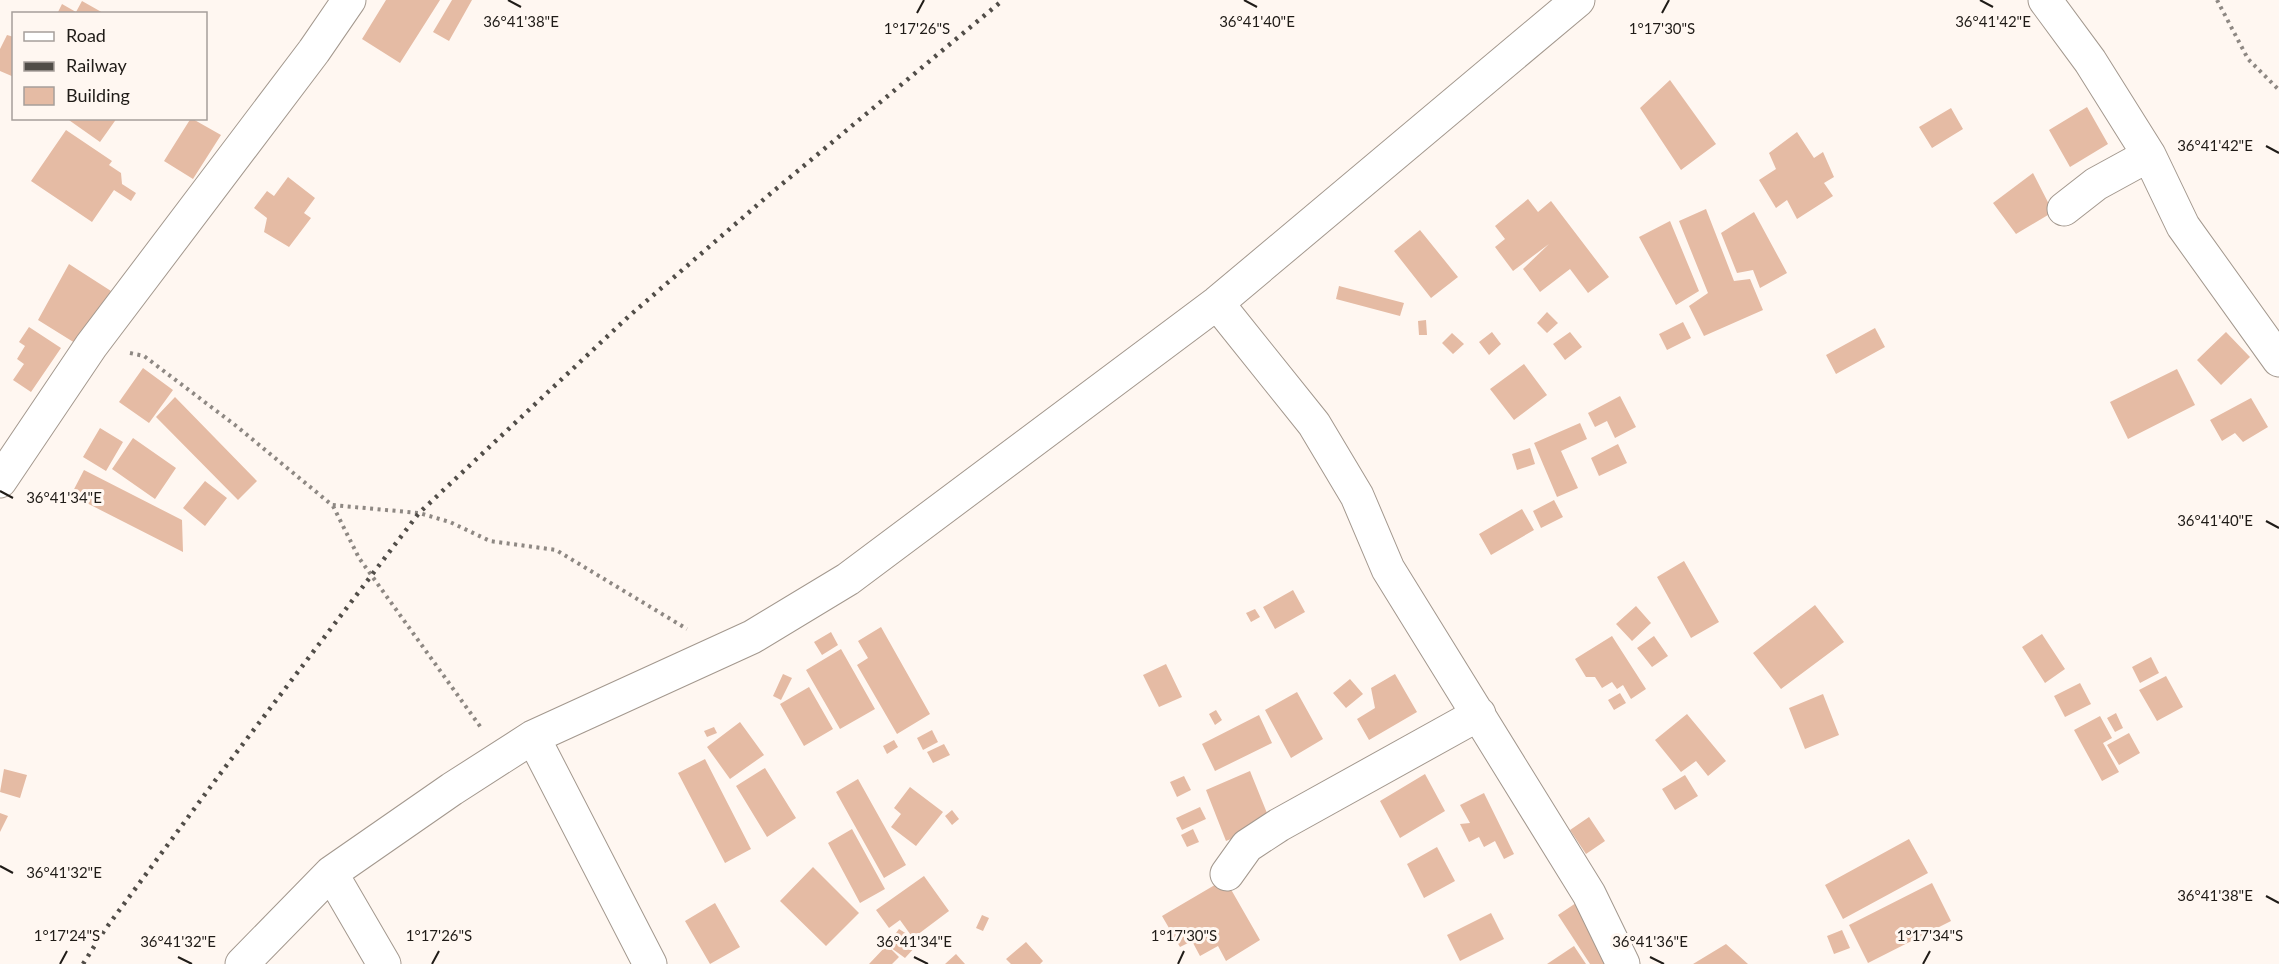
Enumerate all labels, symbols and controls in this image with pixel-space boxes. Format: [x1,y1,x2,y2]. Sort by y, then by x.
legend [12,12,207,120]
text: 36°41'38"E [483,12,559,30]
text: 36°41'40"E [1219,12,1295,30]
text: 36°41'42"E [1955,12,2031,30]
text: 1°17'26"S [884,19,950,37]
text: 1°17'30"S [1629,19,1695,37]
text: Road [66,24,106,46]
text: Railway [66,54,127,76]
text: Building [66,84,130,106]
text: 36°41'42"E [2177,136,2253,154]
text: 36°41'34"E [26,488,102,506]
text: 36°41'40"E [2177,511,2253,529]
text: 36°41'32"E [26,863,102,881]
text: 36°41'38"E [2177,886,2253,904]
text: 1°17'24"S [34,926,100,944]
text: 1°17'26"S [406,926,472,944]
text: 1°17'30"S [1151,926,1217,944]
text: 1°17'34"S [1897,926,1963,944]
text: 36°41'32"E [140,932,216,950]
text: 36°41'34"E [876,932,952,950]
text: 36°41'36"E [1612,932,1688,950]

